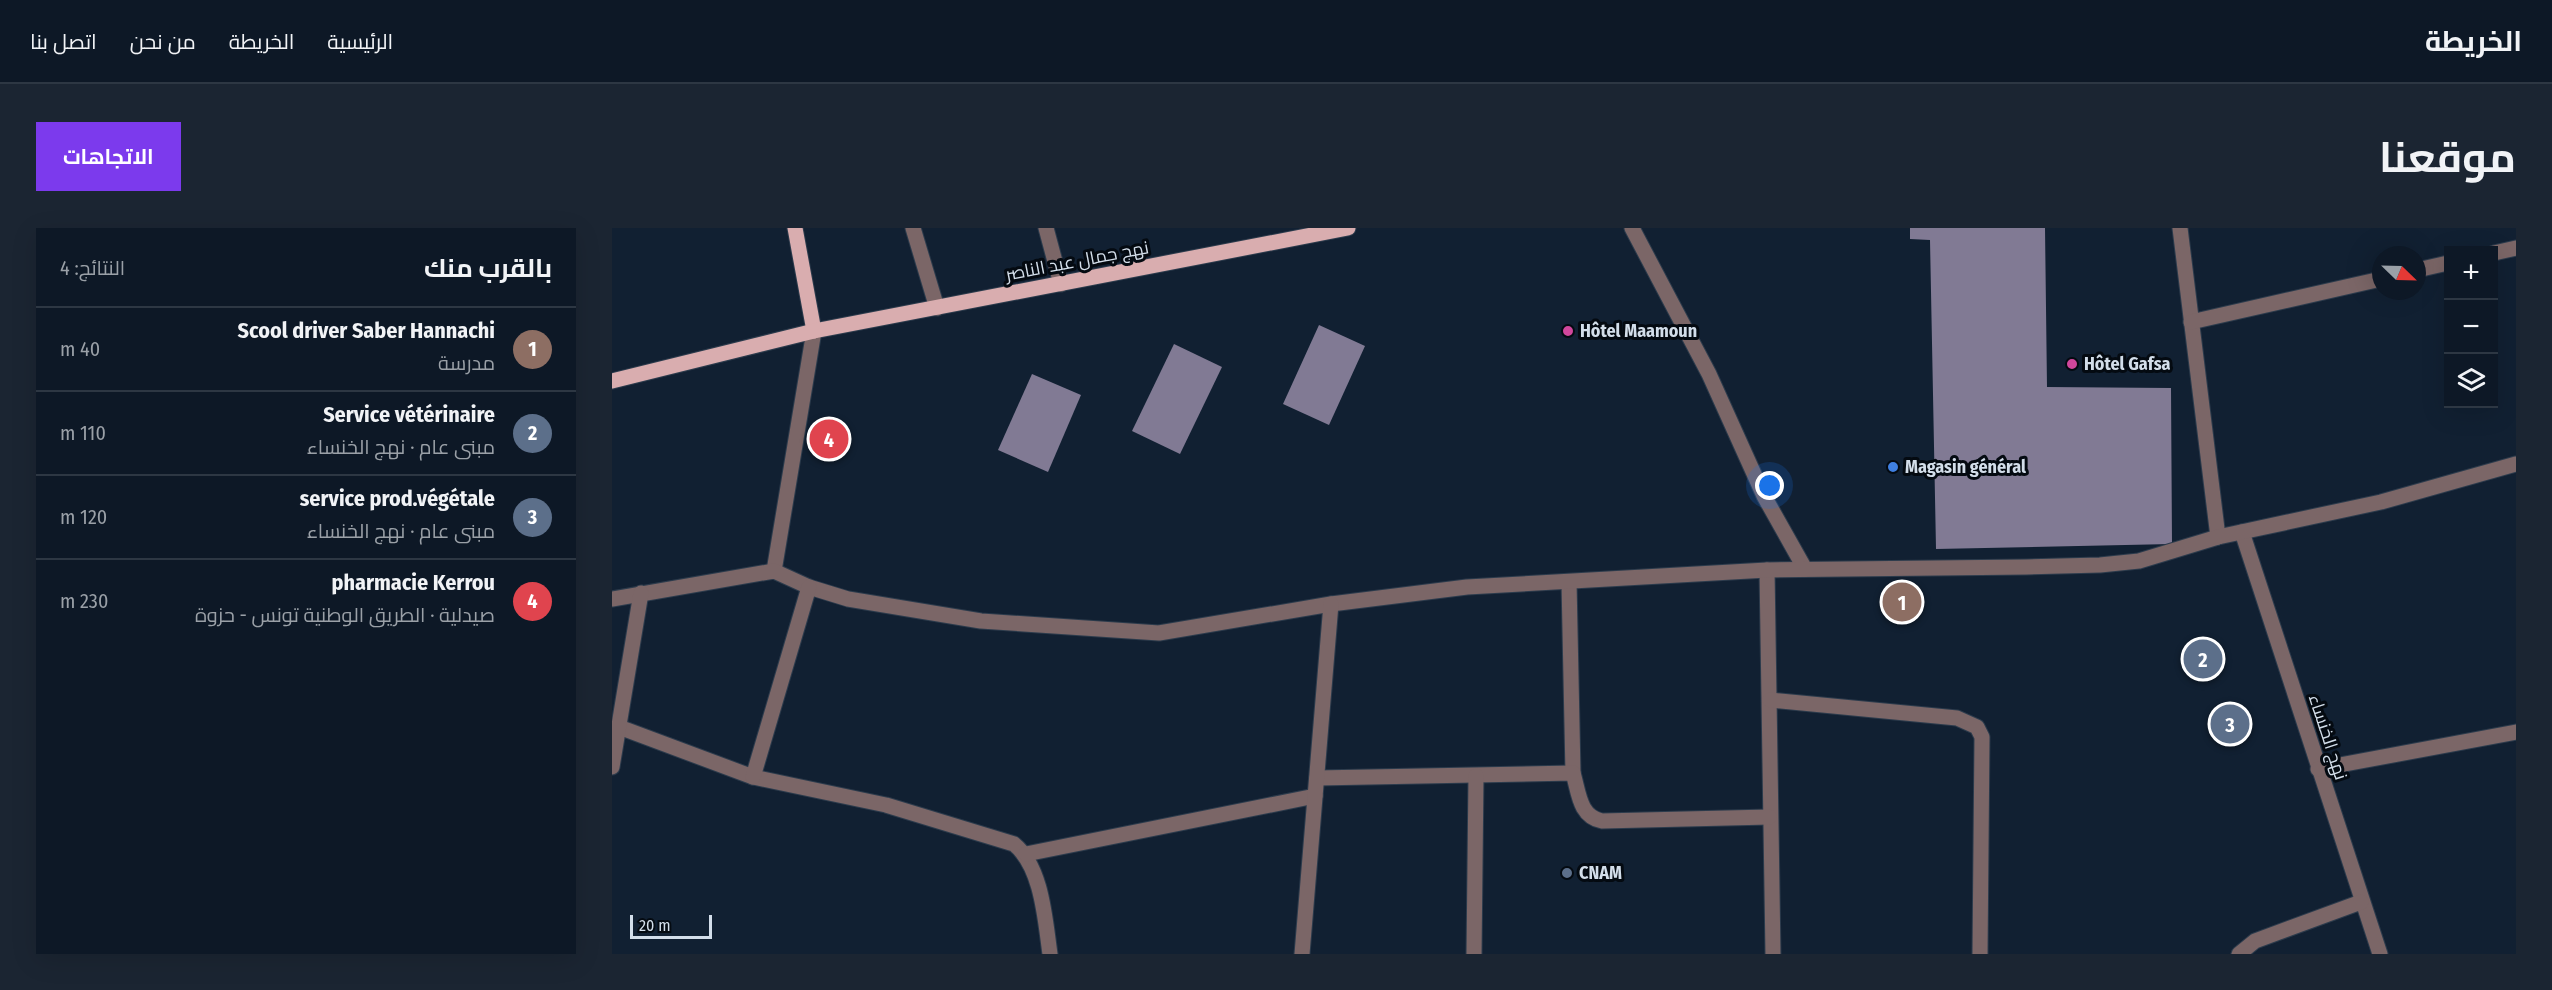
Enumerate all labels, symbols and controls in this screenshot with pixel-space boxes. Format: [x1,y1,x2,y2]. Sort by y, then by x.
text: الخريطة [2425,25,2522,58]
text: اتصل بنا [30,29,97,55]
text: من نحن [130,29,196,55]
text: الخريطة [229,29,294,55]
text: الرئيسية [327,29,393,55]
button: الاتجاهات [36,122,181,191]
text: موقعنا [2379,133,2516,183]
street label: نهج جمال عبد الناصر [1002,236,1151,287]
north arrow [2372,246,2426,300]
map controls [2444,246,2498,408]
button: + [2444,246,2498,300]
text: بالقرب منك [424,253,552,284]
text: النتائج: 4 [60,256,125,280]
button: − [2444,300,2498,354]
text: Scool driver Saber Hannachi [238,317,495,344]
place label: Hôtel Maamoun [1580,320,1697,342]
marker: Hôtel Maamoun [1561,324,1575,338]
text: 40 m [60,337,100,361]
text: 1 [528,337,537,361]
text: مدرسة [438,351,495,375]
place label: Hôtel Gafsa [2084,353,2170,375]
button: layers [2444,354,2498,408]
marker: Hôtel Gafsa [2065,357,2079,371]
text: Service vétérinaire [323,401,495,428]
pin: 4 [810,416,848,462]
text: 110 m [60,421,106,445]
text: 2 [528,421,537,445]
text: مبنى عام · نهج الخنساء [307,435,495,459]
place label: Magasin général [1905,456,2026,478]
marker: Magasin général [1886,460,1900,474]
your location [1755,471,1784,500]
text: service prod.végétale [300,485,495,512]
text: 120 m [60,505,107,529]
text: 3 [528,505,537,529]
text: مبنى عام · نهج الخنساء [307,519,495,543]
text: pharmacie Kerrou [332,569,495,596]
pin: 1 [1882,580,1922,625]
text: 230 m [60,589,108,613]
text: 4 [527,589,538,613]
text: صيدلية · الطريق الوطنية تونس - حزوة [195,603,495,627]
pin: 2 [2184,636,2222,682]
street label: نهج الخنساء [2303,691,2352,783]
pin: 3 [2210,702,2250,746]
place label: CNAM [1579,862,1622,884]
marker: CNAM [1560,866,1574,880]
scale bar [630,912,712,940]
text: 20 m [639,916,670,935]

